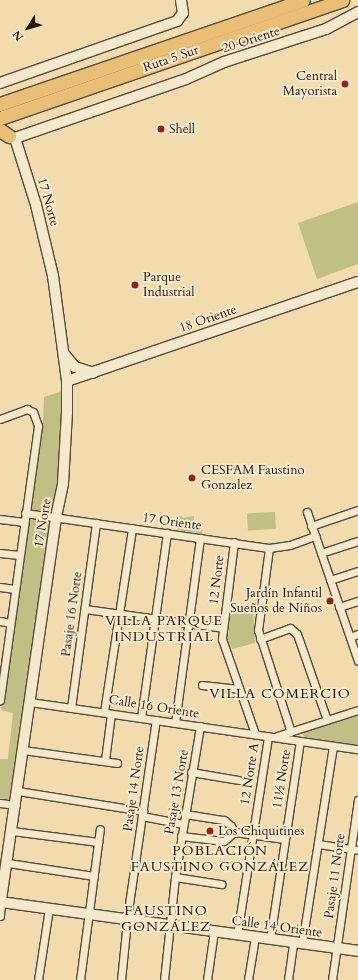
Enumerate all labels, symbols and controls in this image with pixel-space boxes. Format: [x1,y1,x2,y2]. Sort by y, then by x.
north arrow [8,8,48,48]
street label: 20 Oriente [220,23,282,57]
text: N [9,27,27,44]
street label: Ruta 5 Sur [141,42,201,76]
place label: Central Mayorista [283,69,337,100]
marker: Central Mayorista [340,79,350,89]
place label: Shell [169,121,195,137]
marker: Shell [156,124,166,134]
street label: 17 Norte [34,176,62,228]
place label: Parque Industrial [143,270,195,301]
marker: Parque Industrial [130,280,140,290]
street label: 18 Oriente [177,302,239,336]
place label: CESFAM Faustino Gonzalez [201,463,305,494]
marker: CESFAM Faustino Gonzalez [186,472,198,484]
street label: 17 Norte [31,497,55,549]
street label: 17 Oriente [141,510,203,534]
street label: 12 Norte [206,554,228,606]
street label: Pasaje 16 Norte [58,570,86,658]
place label: Jardín Infantil Sueños de Niños [230,586,322,617]
marker: Jardín Infantil Sueños de Niños [325,596,335,606]
district label: VILLA PARQUE INDUSTRIAL [105,613,223,646]
district label: VILLA COMERCIO [209,686,351,702]
street label: Calle 16 Oriente [108,692,200,722]
street label: 12 Norte A [237,742,263,806]
street label: Pasaje 14 Norte [120,745,148,833]
street label: Pasaje 13 Norte [162,748,192,836]
street label: 11½ Norte [270,748,294,810]
place label: Los Chiquitines [218,823,305,839]
marker: Los Chiquitines [205,826,215,836]
street label: Pasaje 11 Norte [321,832,349,920]
district label: POBLACIÓN FAUSTINO GONZÁLEZ [131,843,309,876]
district label: FAUSTINO GONZÁLEZ [121,903,211,936]
street label: Calle 14 Oriente [231,913,323,941]

